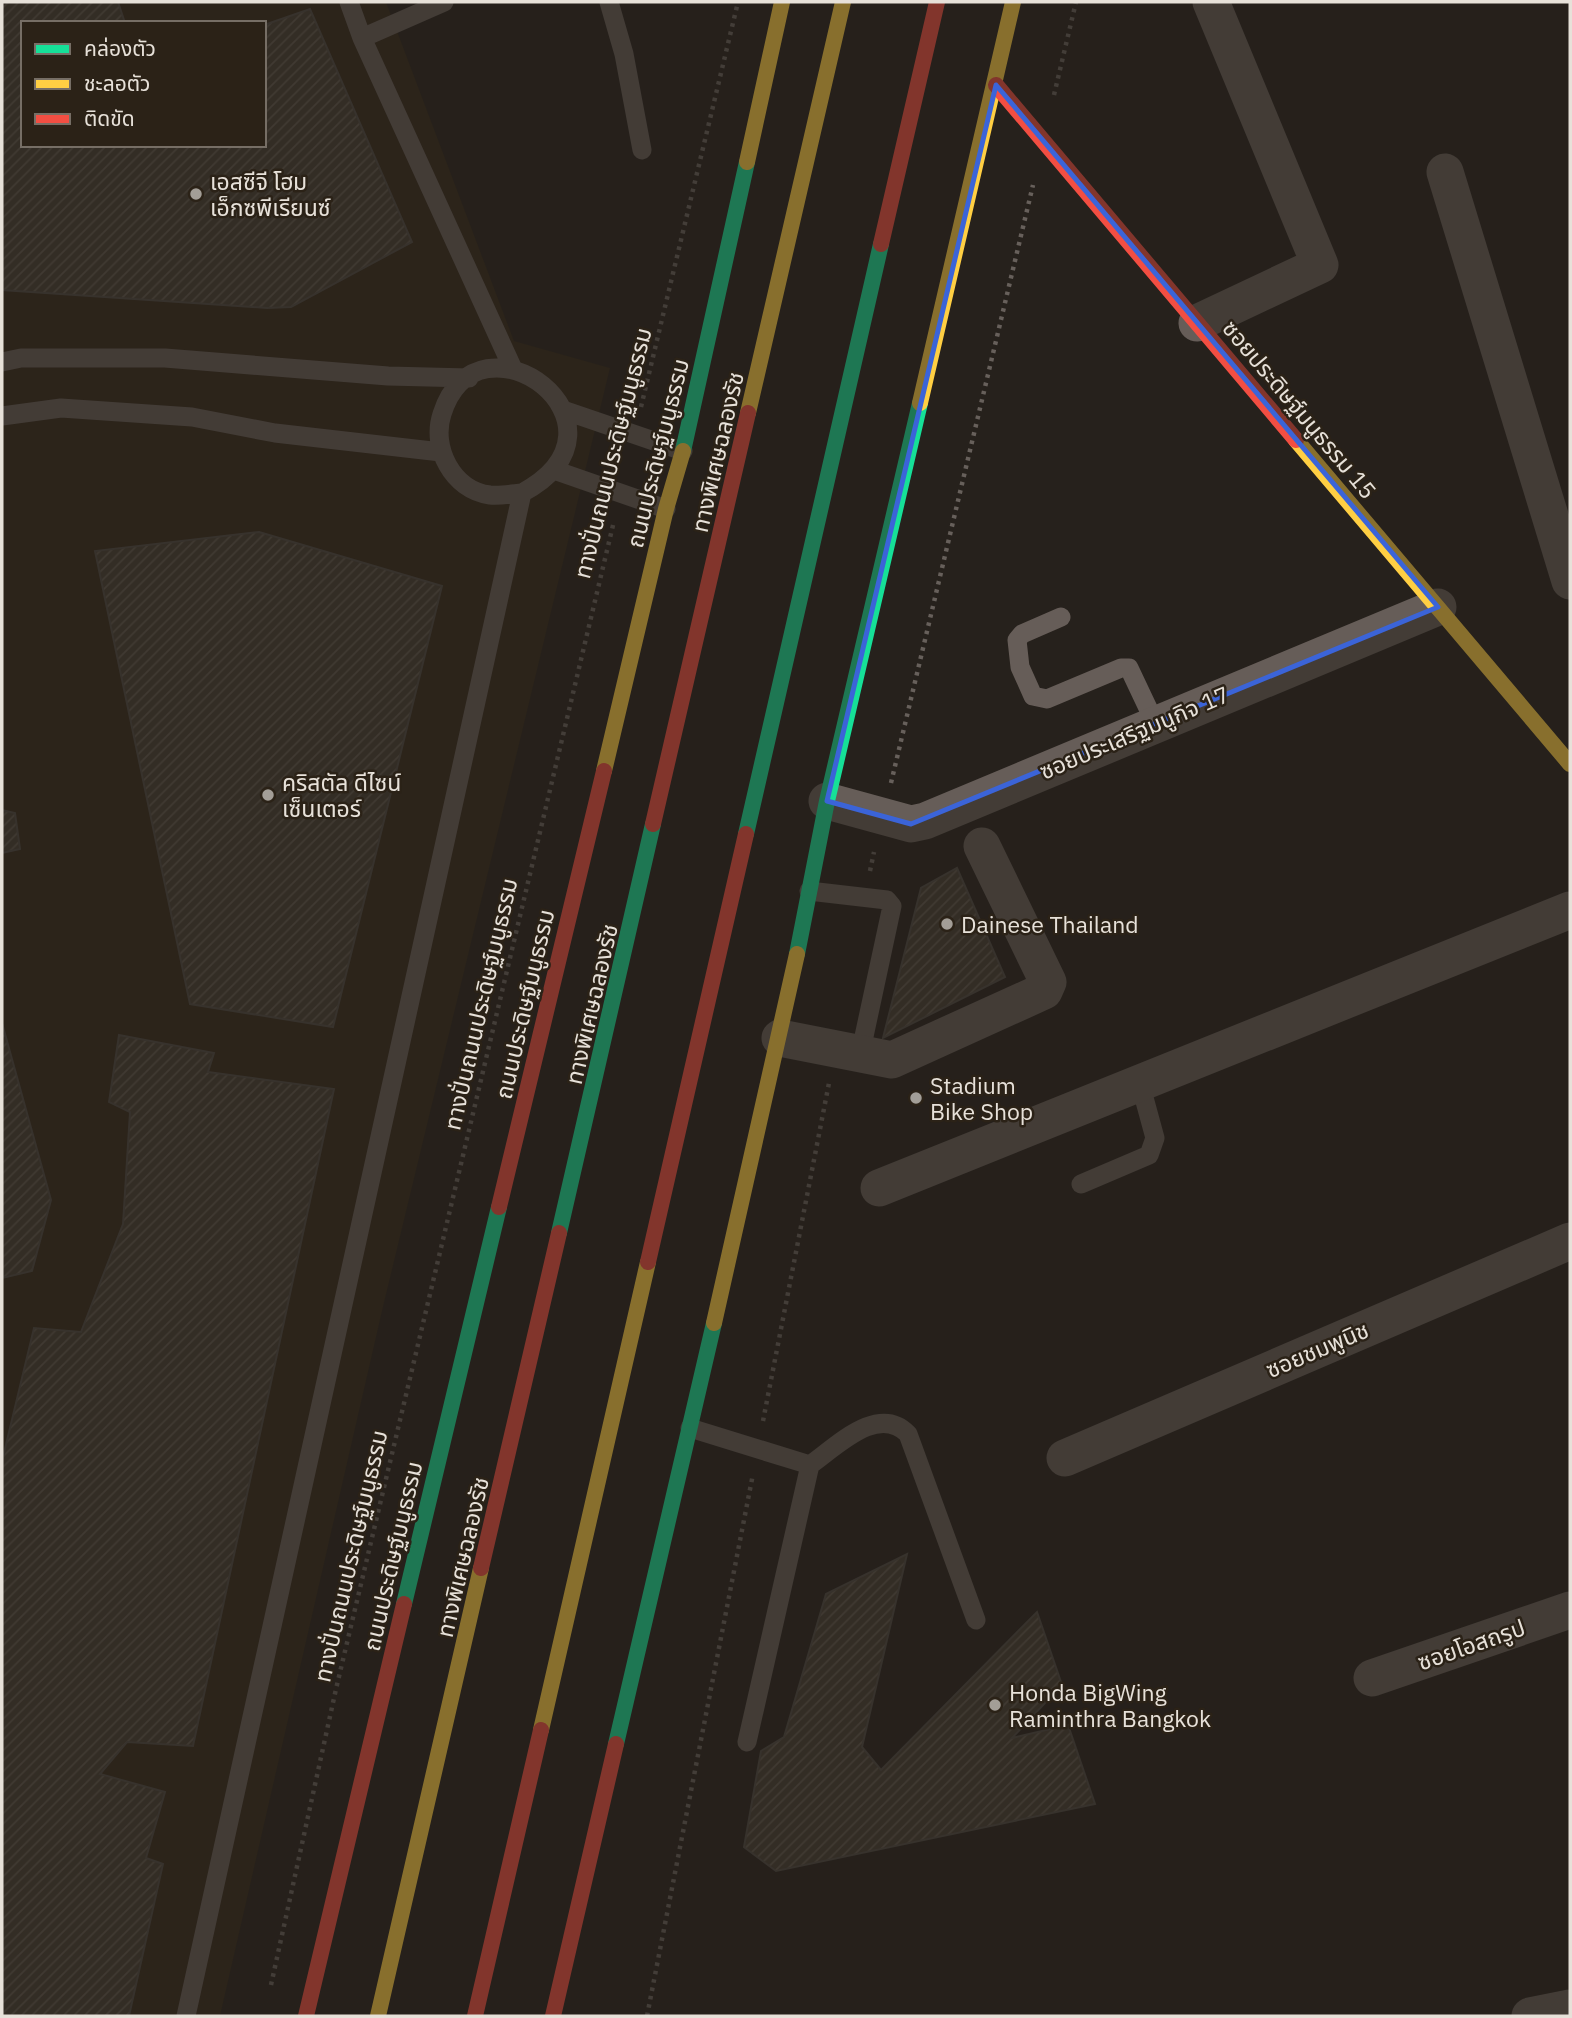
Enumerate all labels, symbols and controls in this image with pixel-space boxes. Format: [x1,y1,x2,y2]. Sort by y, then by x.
legend [21,21,266,147]
text: คล่องตัว [84,34,156,62]
text: ชะลอตัว [84,69,150,97]
text: ติดขัด [84,104,135,132]
place label: เอสซีจี โฮม เอ็กซพีเรียนซ์ [210,166,331,222]
marker: เอสซีจี โฮม เอ็กซพีเรียนซ์ [188,186,204,202]
street label: ซอยประดิษฐ์มนูธรรม 15 [1216,313,1384,505]
street label: ทางปั่นถนนประดิษฐ์มนูธรรม [567,325,657,581]
street label: ถนนประดิษฐ์มนูธรรม [620,356,694,550]
street label: ทางพิเศษฉลองรัช [684,369,750,535]
street label: ซอยประเสริฐมนูกิจ 17 [1035,678,1234,786]
place label: คริสตัล ดีไซน์ เซ็นเตอร์ [282,767,401,823]
marker: คริสตัล ดีไซน์ เซ็นเตอร์ [260,787,276,803]
street label: ทางปั่นถนนประดิษฐ์มนูธรรม [436,875,525,1133]
street label: ถนนประดิษฐ์มนูธรรม [488,906,561,1102]
place label: Dainese Thailand [961,909,1139,939]
marker: Dainese Thailand [939,916,955,932]
street label: ทางพิเศษฉลองรัช [558,921,624,1087]
place label: Stadium Bike Shop [930,1070,1033,1126]
marker: Stadium Bike Shop [908,1090,924,1106]
street label: ซอยชมพูนิช [1261,1314,1373,1385]
street label: ทางปั่นถนนประดิษฐ์มนูธรรม [308,1427,392,1685]
street label: ถนนประดิษฐ์มนูธรรม [357,1459,427,1653]
street label: ทางพิเศษฉลองรัช [429,1474,495,1640]
street label: ซอยโอสถรูป [1413,1612,1529,1677]
place label: Honda BigWing Raminthra Bangkok [1009,1677,1211,1733]
marker: Honda BigWing Raminthra Bangkok [987,1697,1003,1713]

